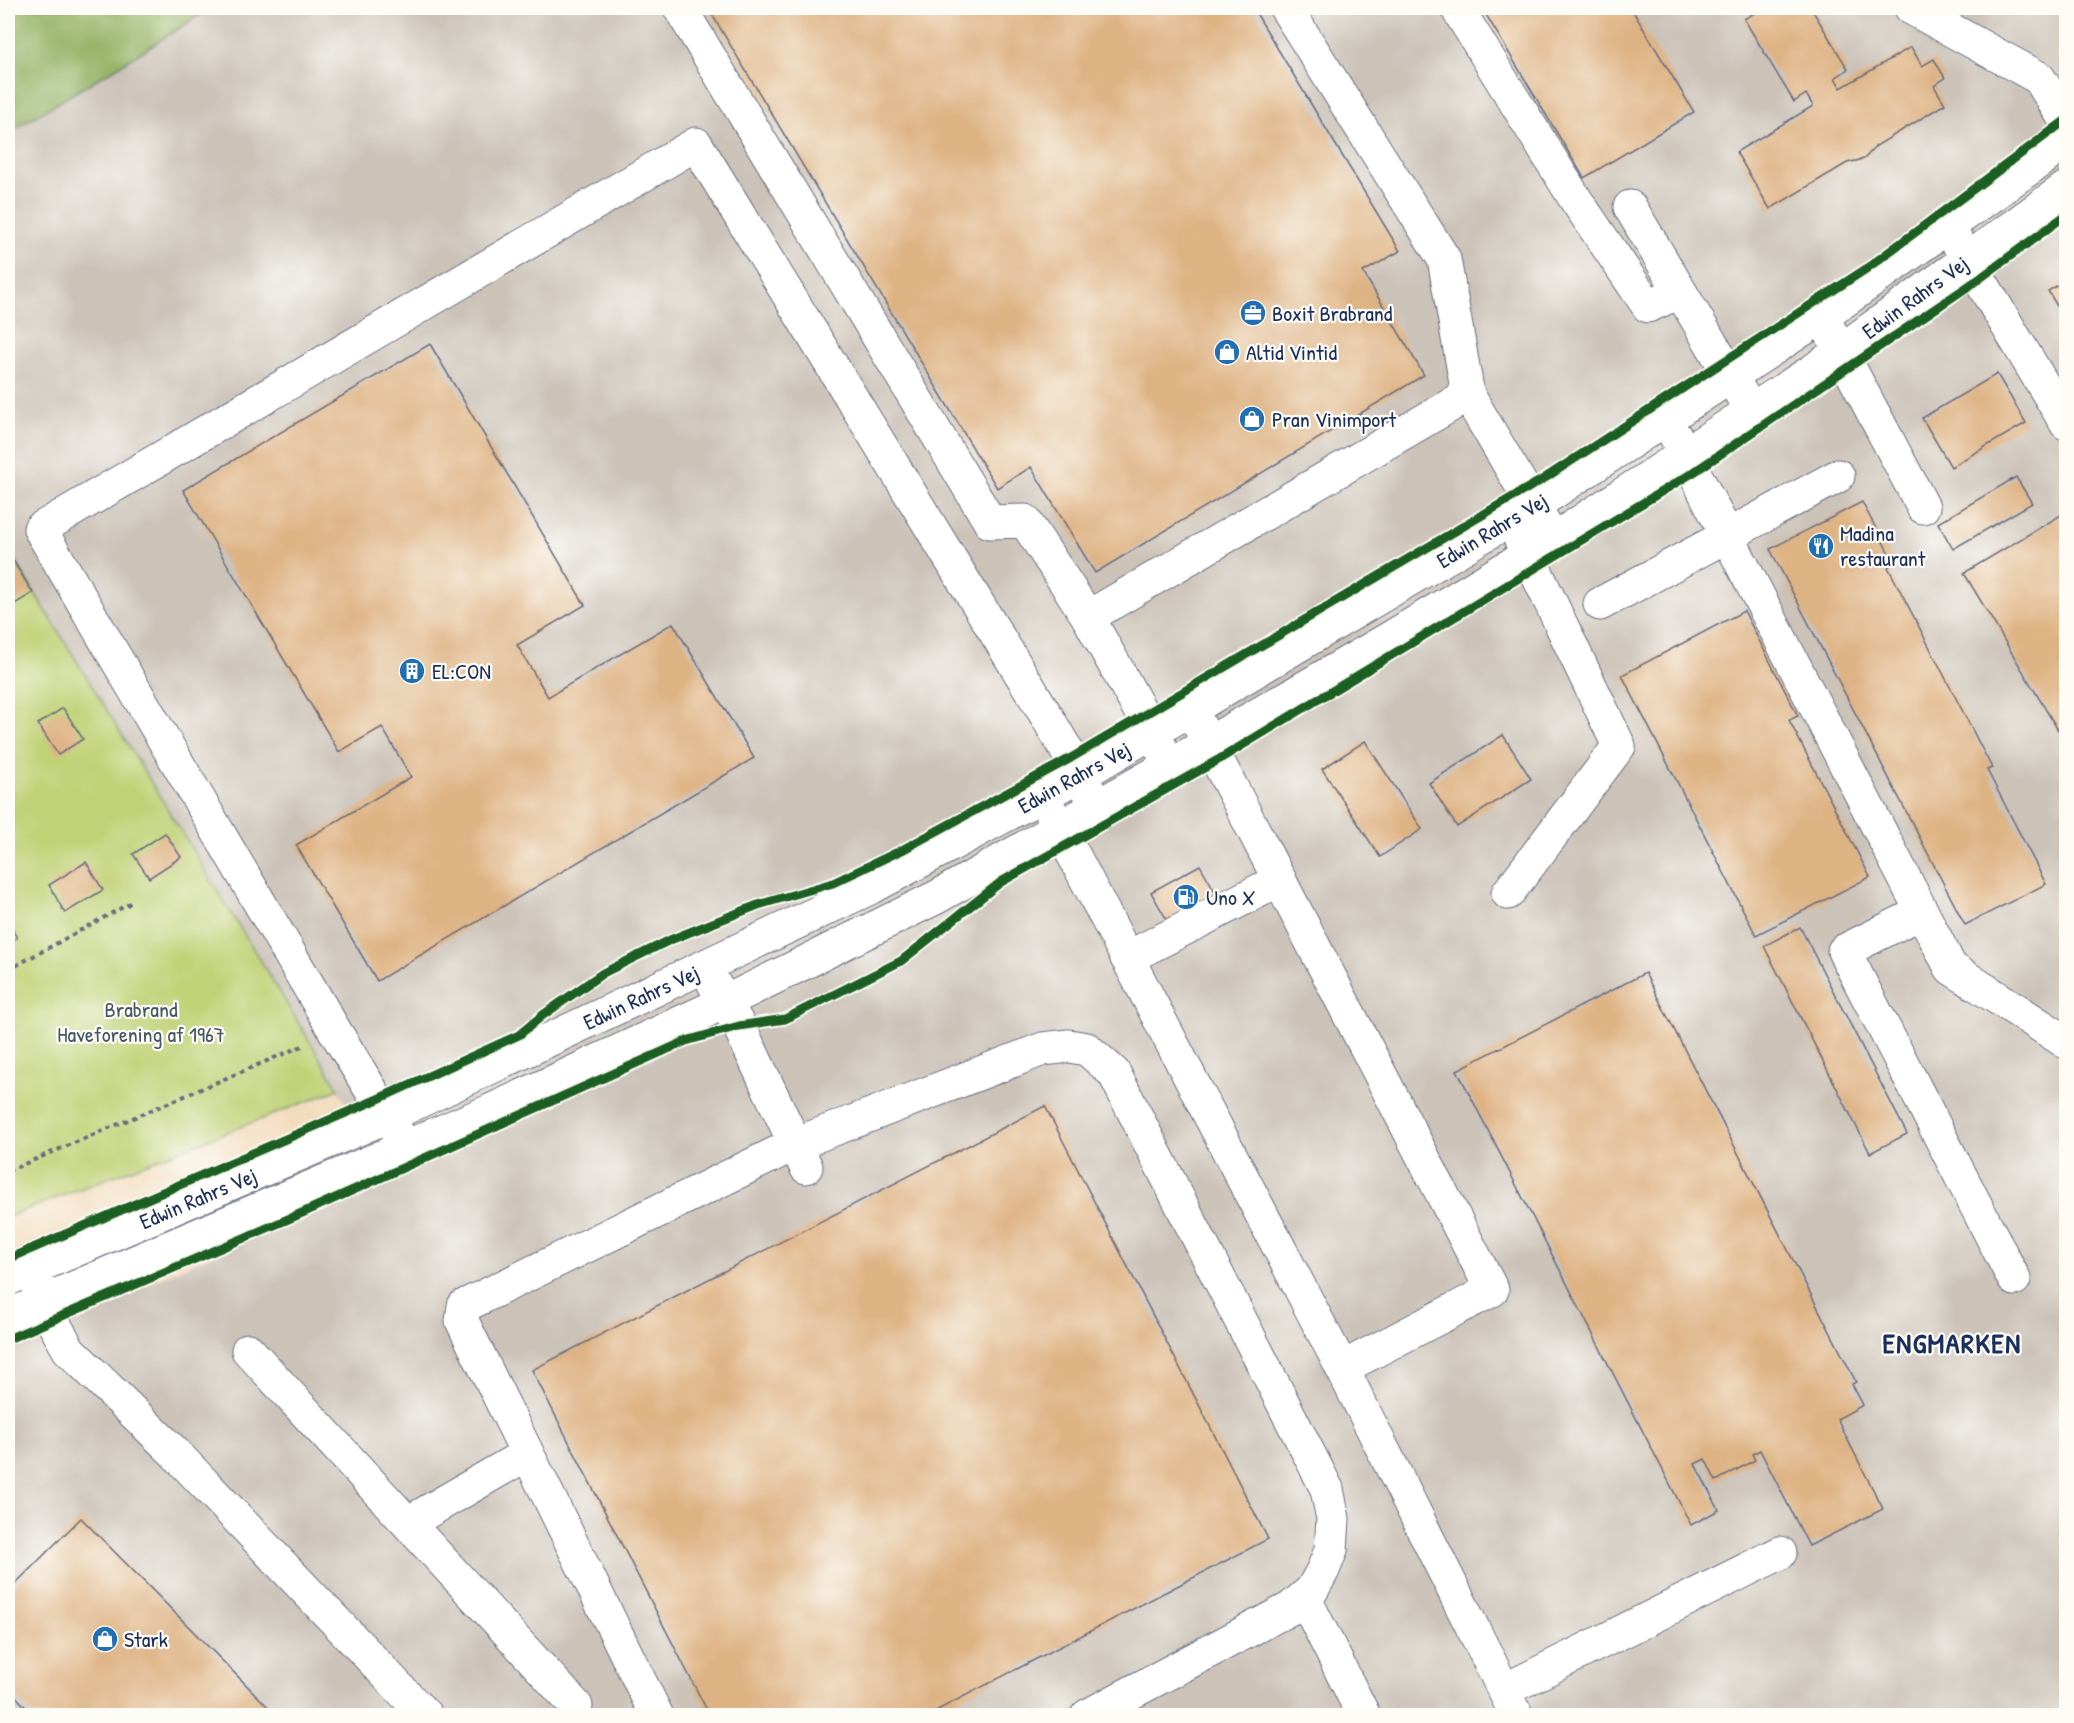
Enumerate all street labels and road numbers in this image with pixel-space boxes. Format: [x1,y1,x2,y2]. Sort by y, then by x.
street label: Edwin Rahrs Vej [1856,248,1974,346]
street label: Edwin Rahrs Vej [1431,485,1553,575]
street label: Edwin Rahrs Vej [1012,734,1136,820]
street label: Edwin Rahrs Vej [578,957,704,1037]
street label: Edwin Rahrs Vej [135,1160,261,1236]

